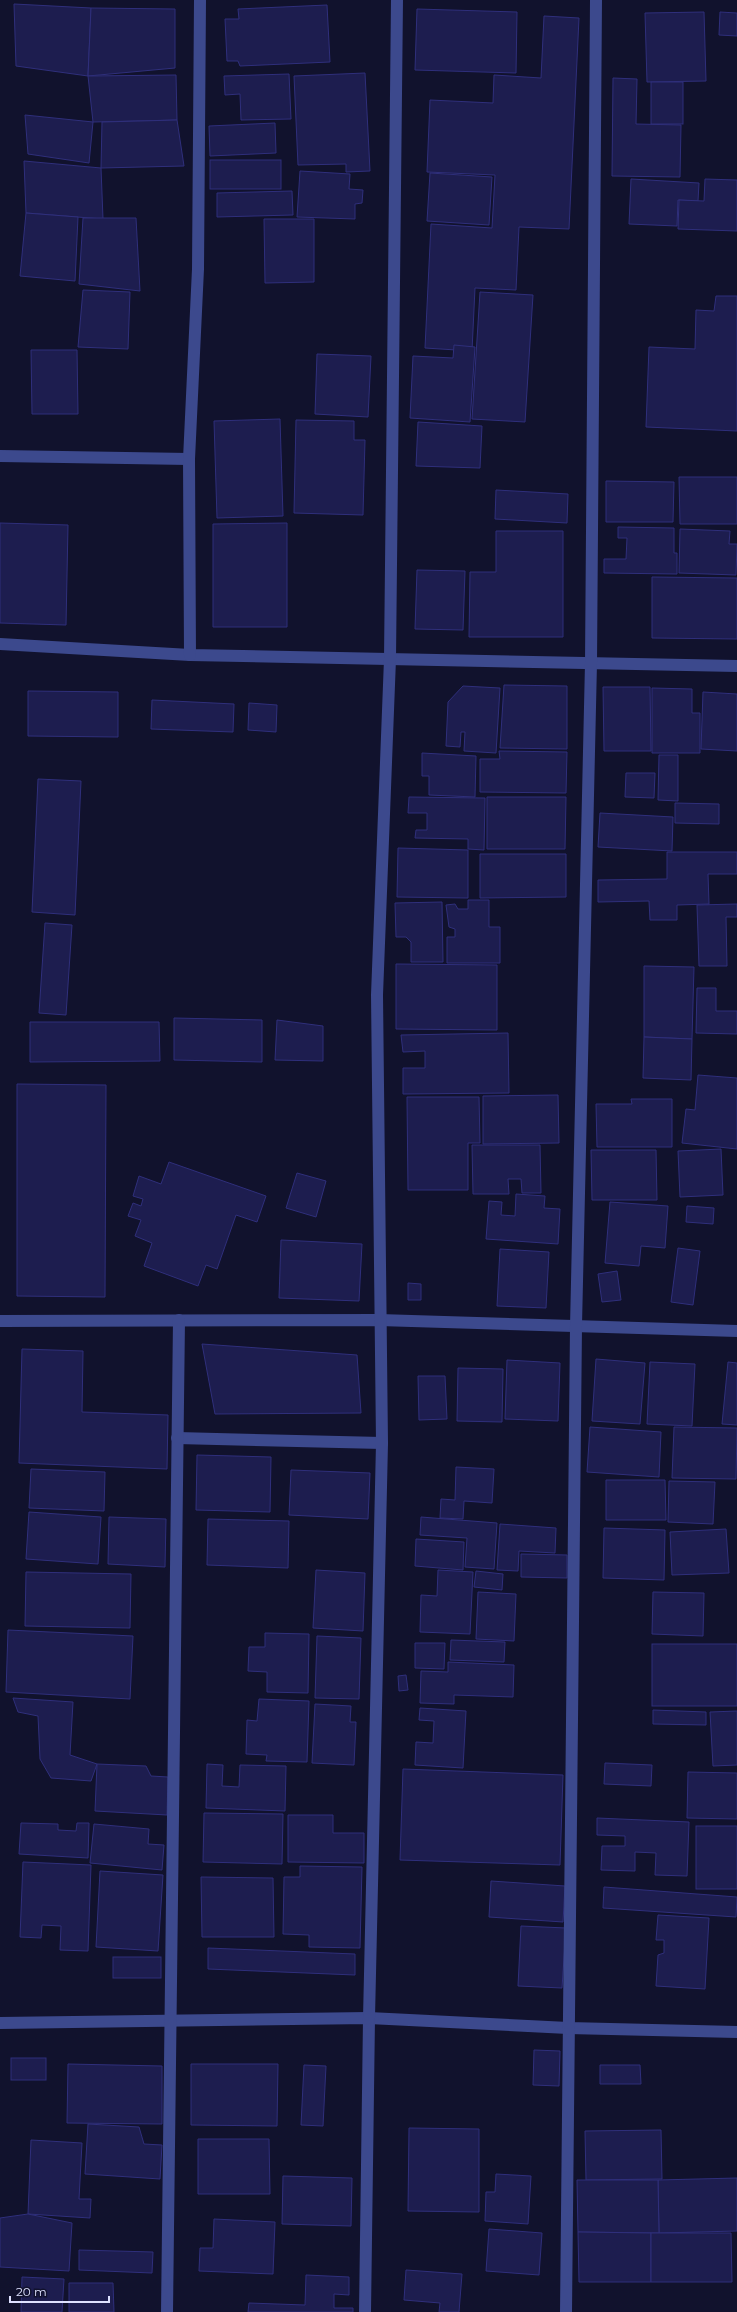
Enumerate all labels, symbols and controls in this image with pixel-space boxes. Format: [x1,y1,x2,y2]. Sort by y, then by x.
scale bar [10,2278,109,2304]
text: 20 m [16,2284,47,2299]

